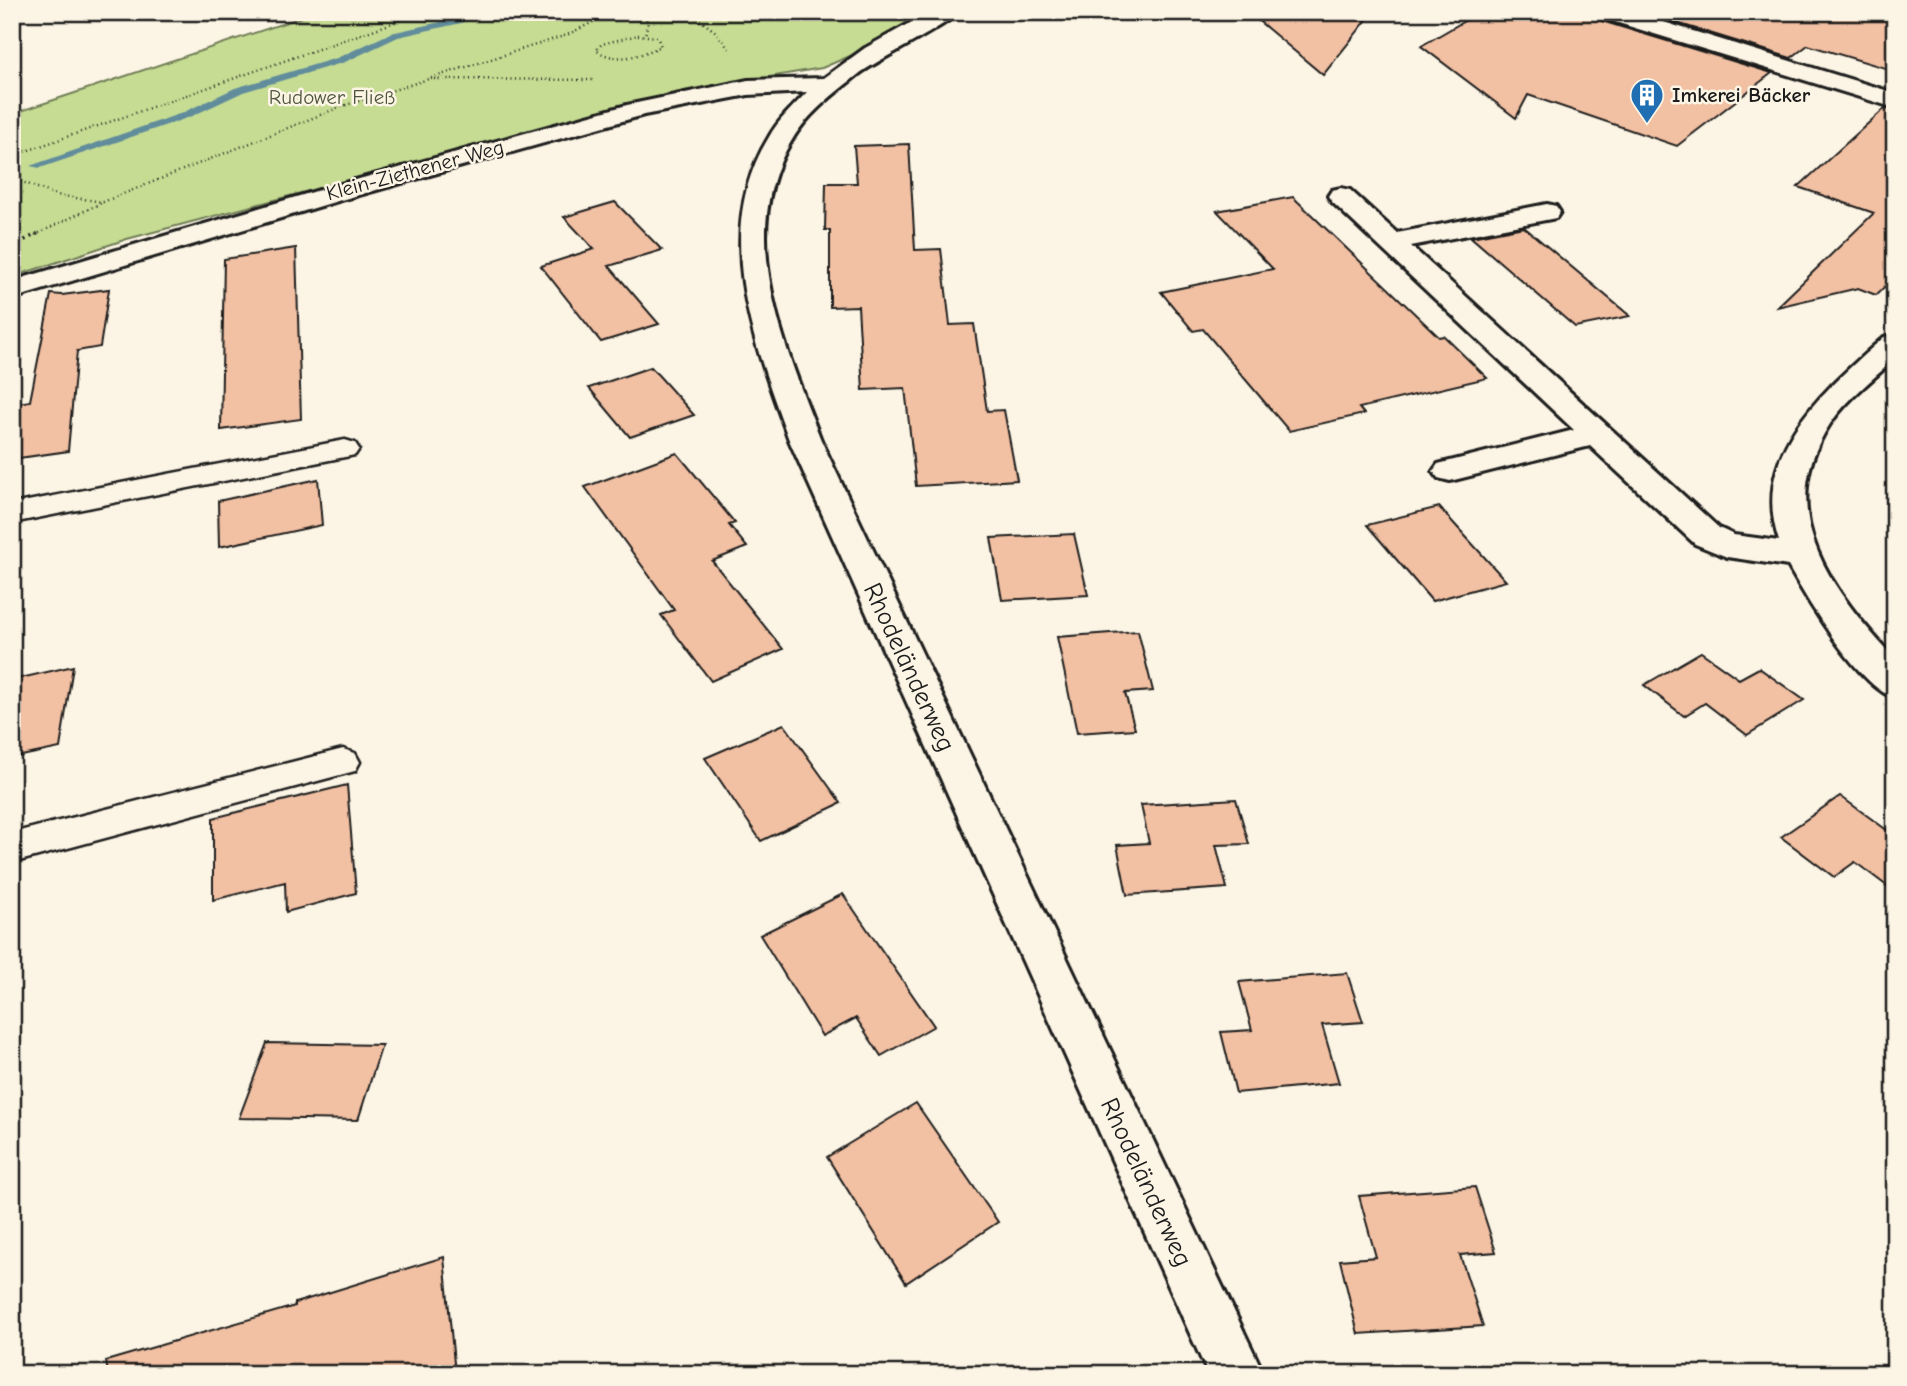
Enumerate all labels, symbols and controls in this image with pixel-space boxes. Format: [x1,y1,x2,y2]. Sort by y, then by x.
building icon: Imkerei Bäcker [1628,76,1666,125]
place label: Imkerei Bäcker [1672,83,1811,107]
park label: Rudower Fließ [269,85,395,109]
street label: Klein-Ziethener Weg [324,135,506,205]
street label: Rhodeländerweg [857,578,961,756]
street label: Rhodeländerweg [1094,1093,1198,1271]

